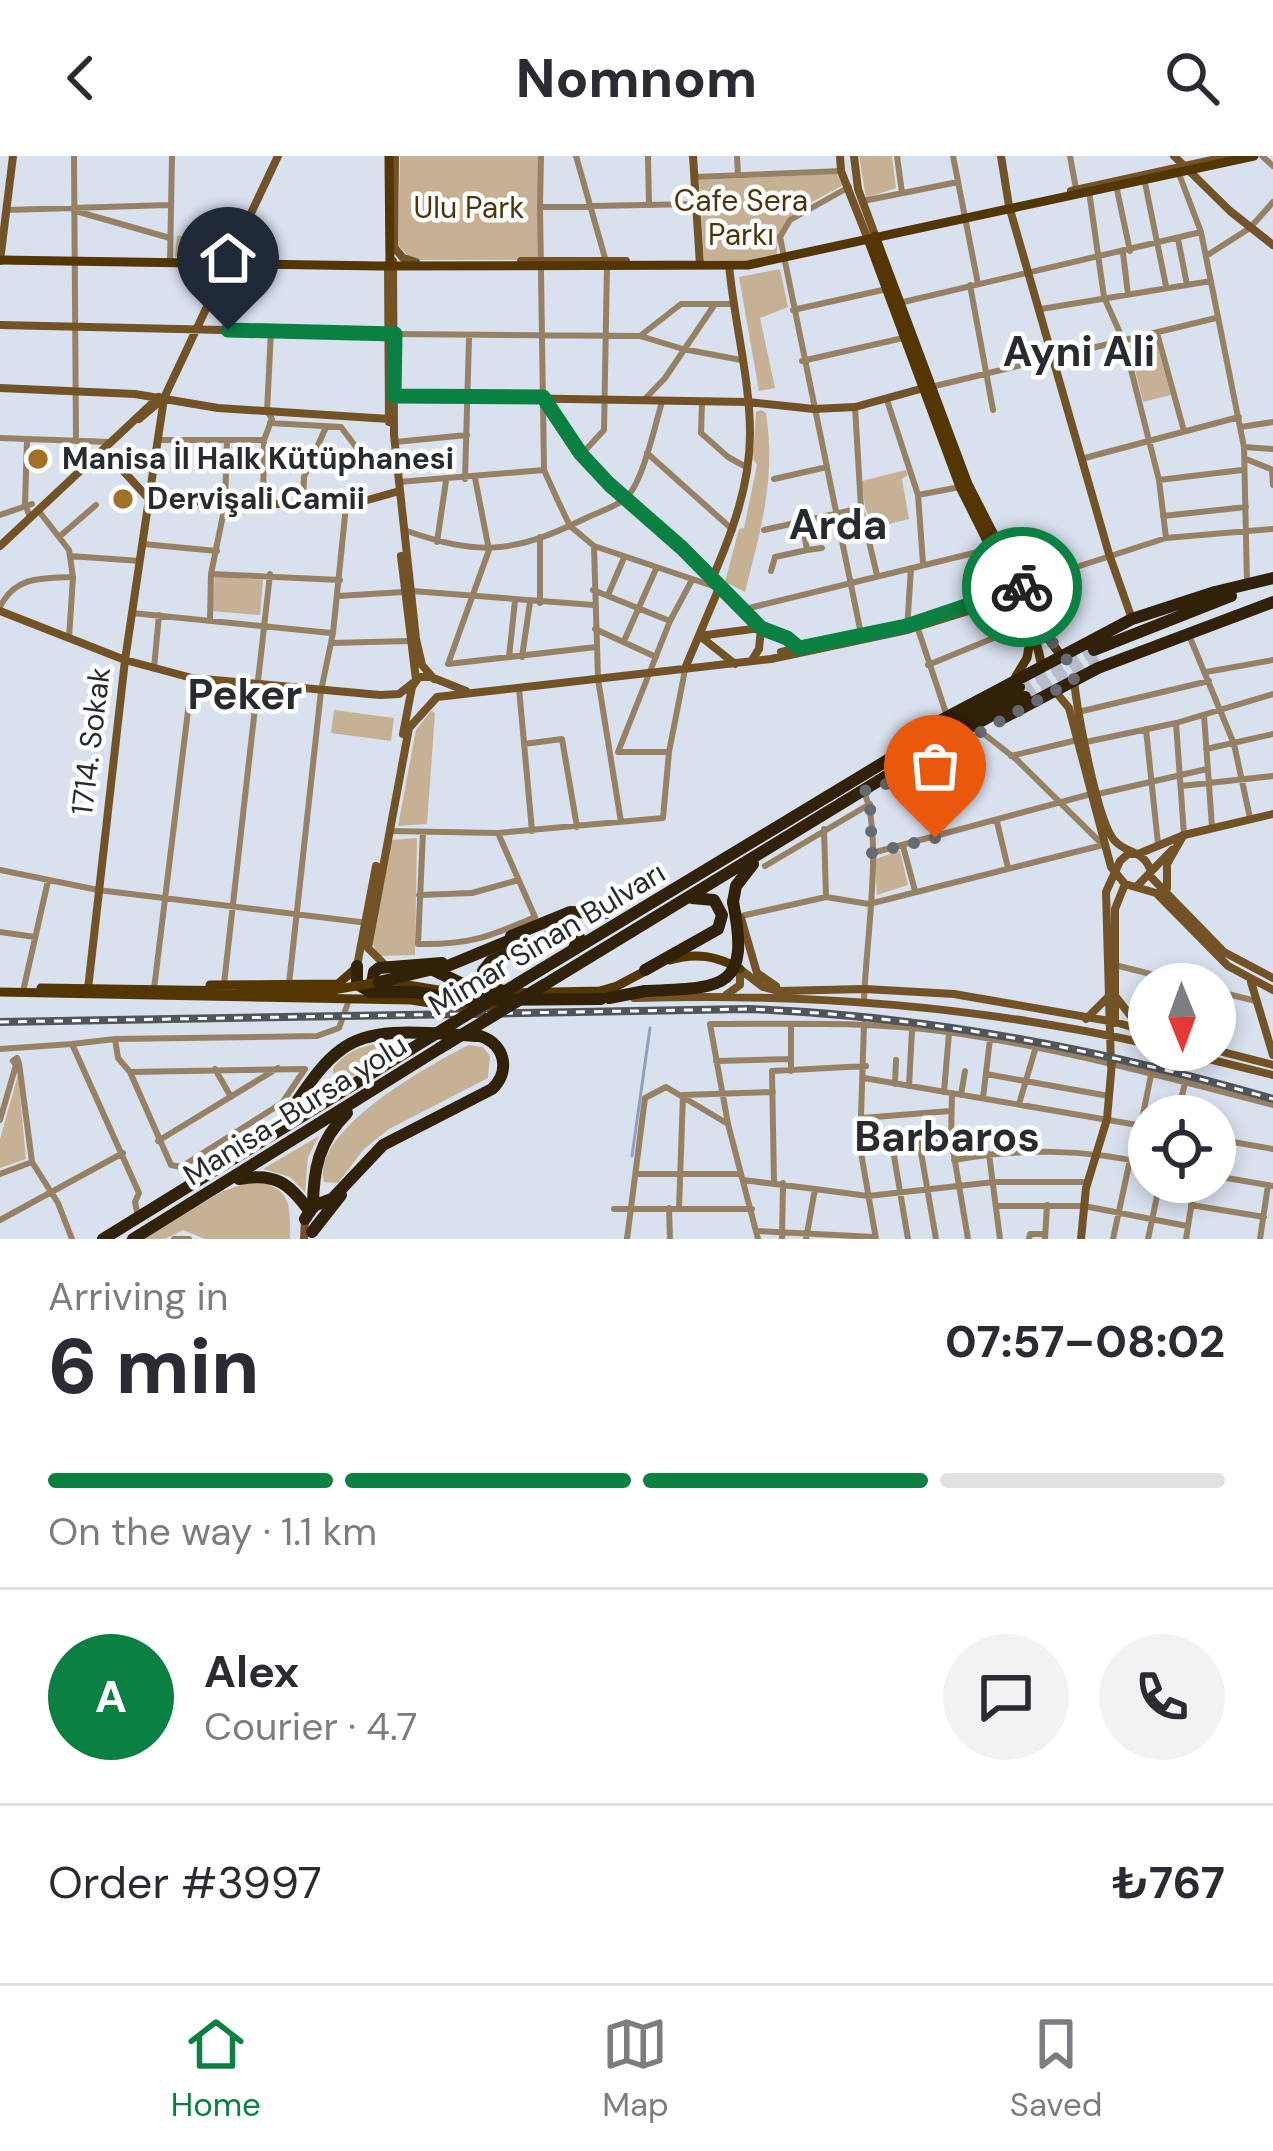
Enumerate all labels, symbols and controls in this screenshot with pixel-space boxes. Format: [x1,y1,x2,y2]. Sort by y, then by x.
text: Nomnom [516,43,757,114]
icon: back [48,45,114,111]
icon: search [1159,45,1225,111]
park label: Cafe Sera Parkı [674,181,808,254]
park label: Ulu Park [414,188,524,227]
pin [177,207,279,330]
icon: home [195,225,261,291]
district label: Ayni Ali [1003,324,1155,379]
place label: Manisa İl Halk Kütüphanesi [62,439,454,478]
marker: Manisa İl Halk Kütüphanesi [25,446,51,472]
place label: Dervişali Camii [147,479,365,518]
marker: Dervişali Camii [110,486,136,512]
district label: Arda [789,497,887,552]
courier [962,527,1082,647]
icon: bike [989,554,1055,620]
street label: 1714. Sokak [62,665,119,817]
district label: Peker [187,667,303,722]
pin [884,715,986,838]
icon: bag [902,733,968,799]
street label: Mimar Sinan Bulvarı [421,853,672,1025]
north arrow [1128,963,1236,1071]
map controls [1128,963,1236,1203]
street label: Manisa-Bursa yolu [176,1025,414,1194]
button: locate [1128,1095,1236,1203]
district label: Barbaros [854,1109,1040,1164]
text: Arriving in [48,1271,228,1322]
text: 07:57–08:02 [945,1312,1225,1371]
text: 6 min [48,1316,259,1417]
text: On the way · 1.1 km [48,1506,377,1557]
button: chat [943,1634,1069,1760]
button: phone [1099,1634,1225,1760]
text: Alex [204,1642,299,1701]
text: A [95,1667,127,1726]
text: Courier · 4.7 [204,1701,417,1752]
text: Order #3997 [48,1853,322,1912]
text: ₺767 [1112,1853,1225,1912]
tab: Home [171,2011,261,2126]
tab: Map [602,2011,669,2126]
tab: Saved [1010,2011,1102,2126]

